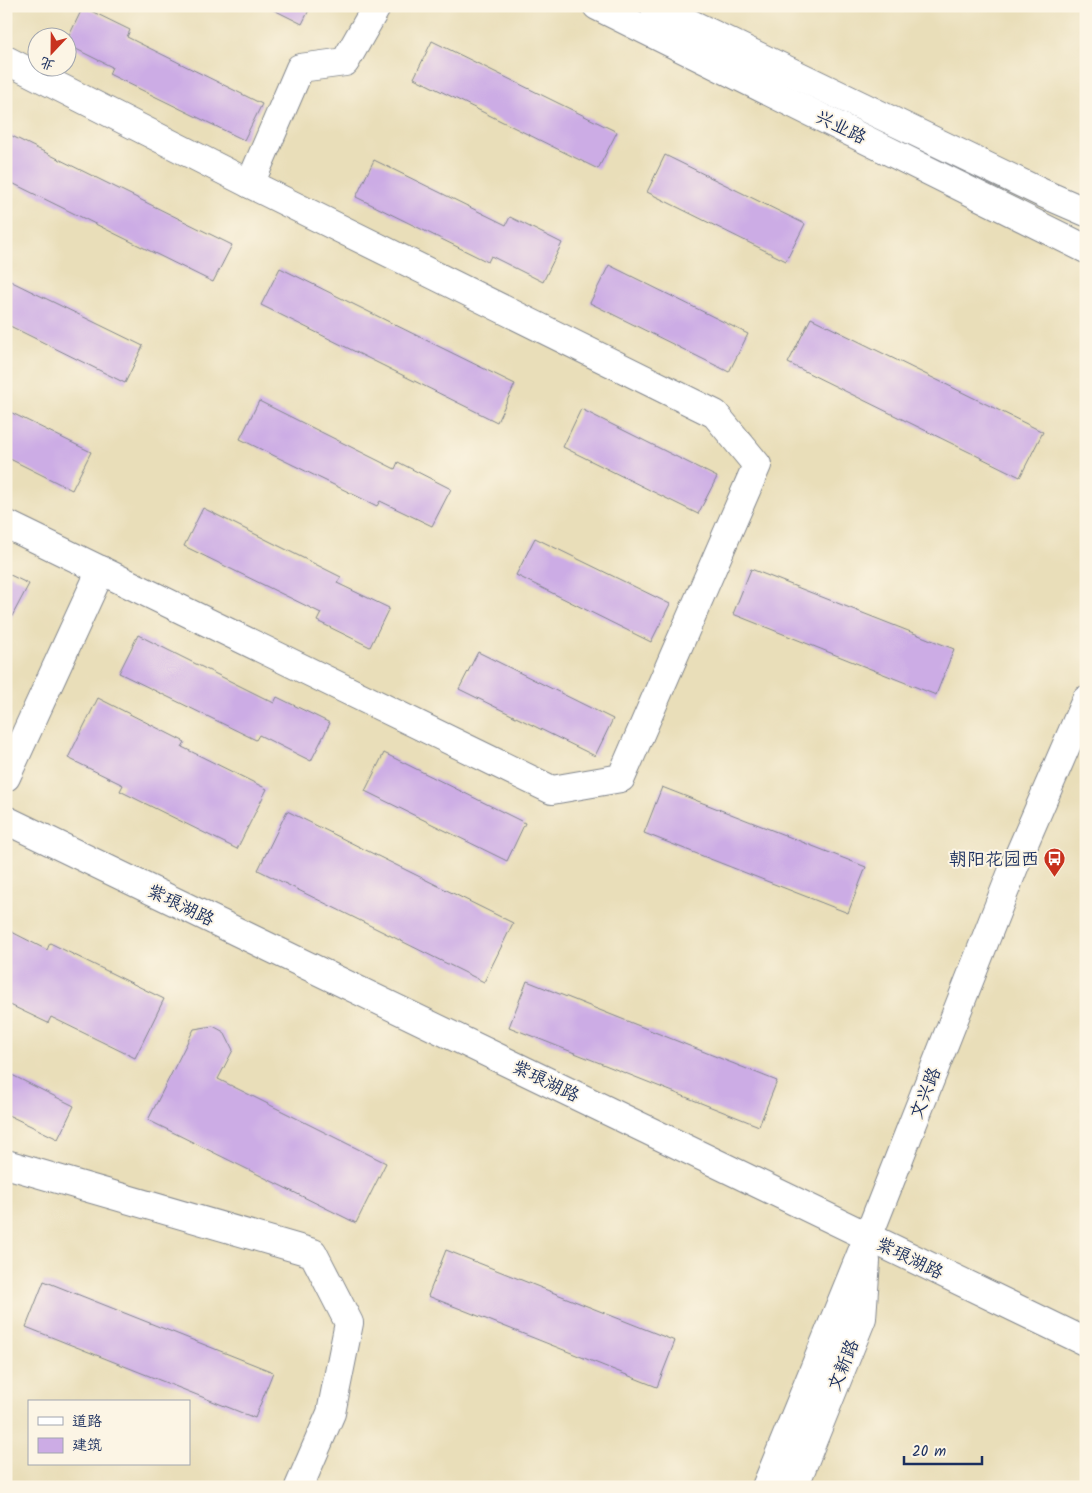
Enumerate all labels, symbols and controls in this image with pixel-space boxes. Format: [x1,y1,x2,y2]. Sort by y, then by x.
north arrow [28,28,78,78]
text: 北 [37,50,58,76]
street label: 兴业路 [810,103,871,153]
place label: 朝阳花园西 [949,846,1039,875]
bus stop icon: 朝阳花园西 [1043,847,1067,878]
street label: 紫琅湖路 [142,878,219,935]
street label: 紫琅湖路 [507,1054,584,1111]
street label: 文兴路 [903,1063,950,1124]
street label: 紫琅湖路 [871,1231,948,1288]
street label: 文新路 [821,1335,868,1396]
legend [28,1400,190,1466]
text: 道路 [72,1410,102,1434]
scale bar [904,1433,982,1465]
text: 建筑 [72,1434,102,1458]
text: 20 m [912,1440,946,1464]

